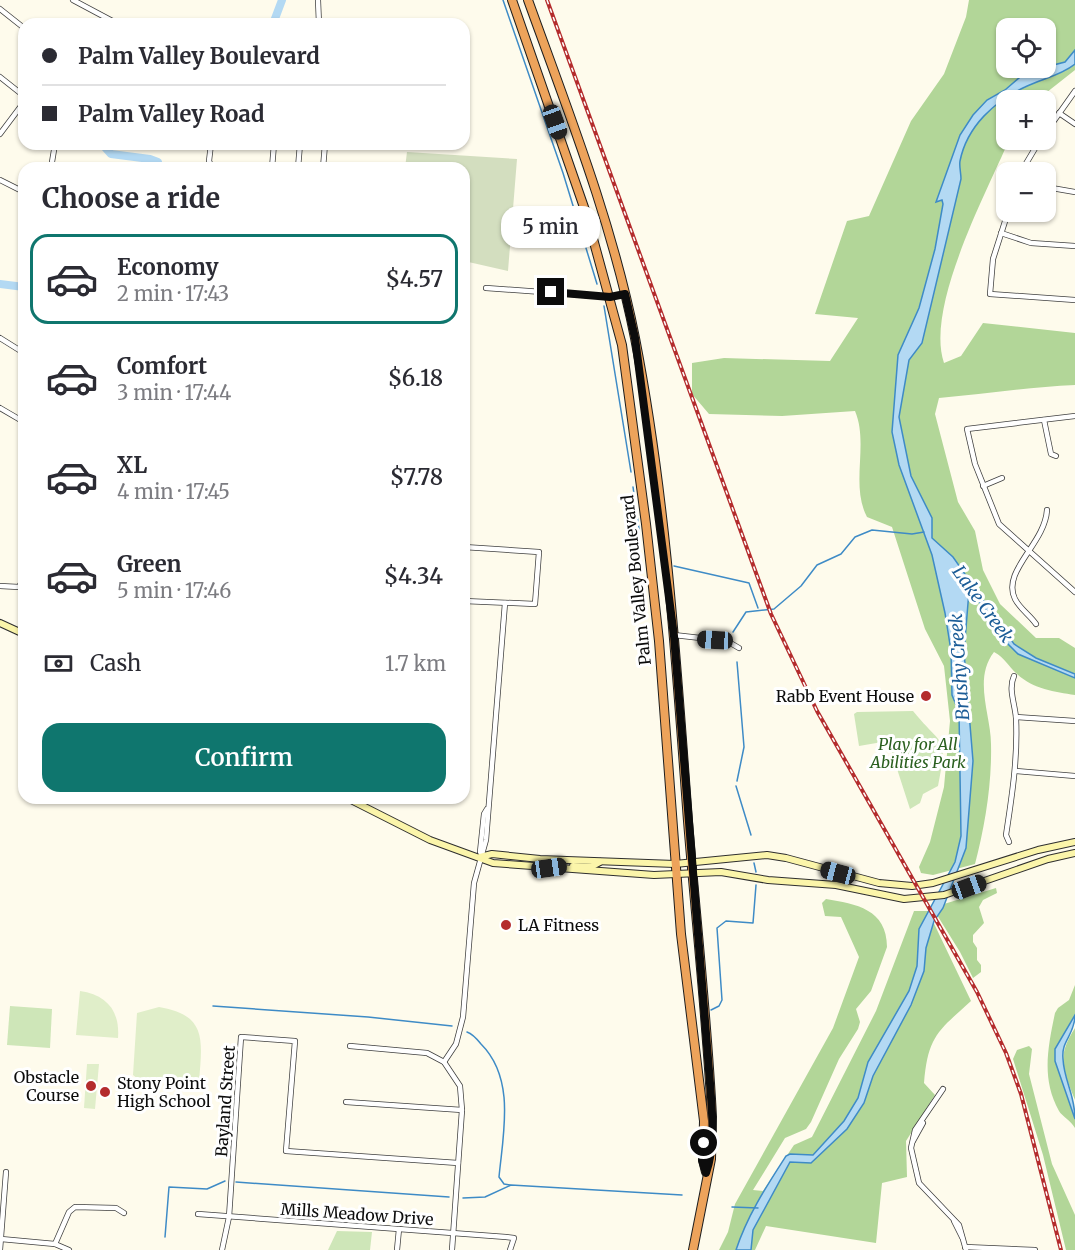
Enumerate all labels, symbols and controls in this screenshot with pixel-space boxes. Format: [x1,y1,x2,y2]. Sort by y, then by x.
map controls [996,18,1056,222]
button: locate [996,18,1056,78]
text: Palm Valley Boulevard [78,42,320,70]
button: + [996,90,1056,150]
text: Palm Valley Road [78,100,265,128]
car [540,102,570,142]
button: − [996,162,1056,222]
text: Choose a ride [42,181,220,215]
callout: 5 min [502,205,600,247]
text: 5 min [522,214,579,239]
icon: car [45,252,99,306]
text: Economy [117,253,218,281]
text: $4.57 [385,265,443,293]
route end [537,278,564,305]
text: 2 min · 17:43 [117,281,229,306]
icon: car [45,351,99,405]
text: Comfort [117,352,207,380]
text: $6.18 [388,364,443,392]
text: 3 min · 17:44 [117,380,231,405]
icon: car [45,450,99,504]
text: XL [117,451,147,479]
text: $7.78 [390,463,443,491]
text: 4 min · 17:45 [117,479,230,504]
street label: Palm Valley Boulevard [617,494,655,666]
icon: car [45,549,99,603]
text: Green [117,550,181,578]
water label: Lake Creek [947,561,1019,647]
text: $4.34 [384,562,443,590]
text: 5 min · 17:46 [117,578,231,603]
water label: Brushy Creek [944,613,974,721]
car [697,630,733,650]
icon: cash [42,647,75,680]
text: Cash [90,649,141,677]
text: 1.7 km [385,651,446,676]
place label: Rabb Event House [776,686,914,706]
marker: Rabb Event House [919,689,933,703]
button: Confirm [42,723,446,792]
park label: Play for All Abilities Park [868,734,966,772]
car [530,857,568,879]
car [818,860,858,886]
car [949,872,989,902]
place label: LA Fitness [518,915,599,935]
marker: LA Fitness [499,918,513,932]
street label: Bayland Street [211,1044,239,1157]
place label: Obstacle Course [14,1067,79,1105]
place label: Stony Point High School [117,1073,211,1111]
marker: Obstacle Course [84,1079,98,1093]
marker: Stony Point High School [98,1085,112,1099]
route start [690,1129,717,1156]
street label: Mills Meadow Drive [280,1199,434,1229]

